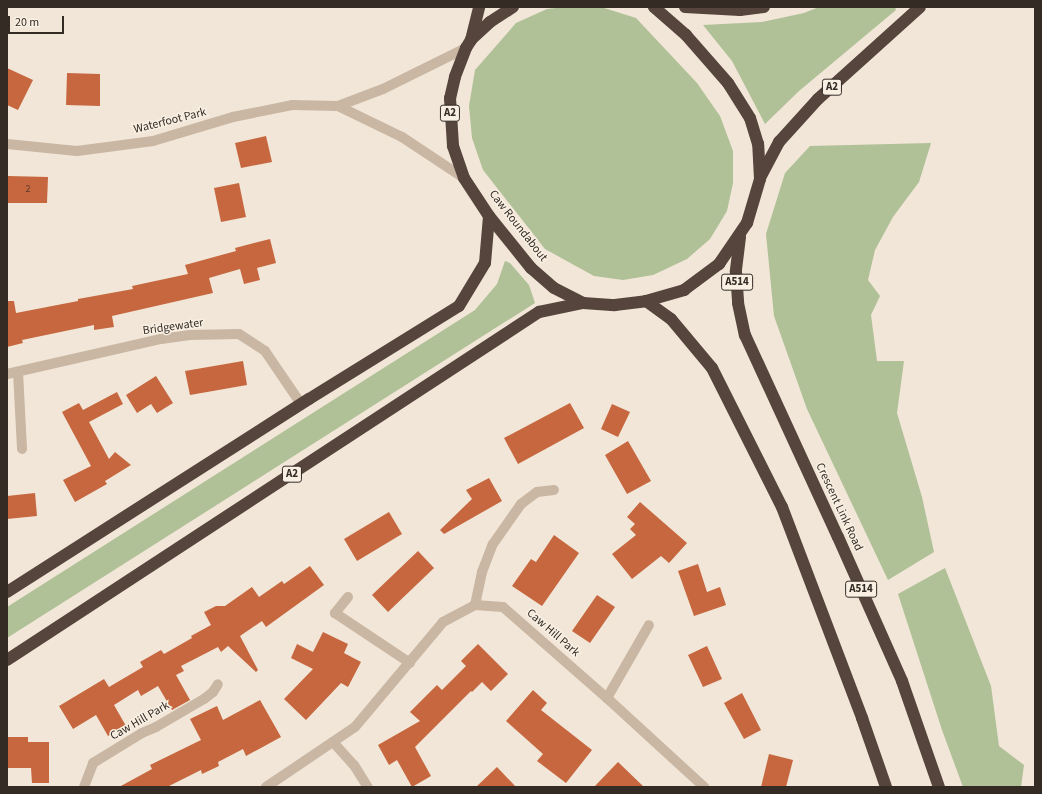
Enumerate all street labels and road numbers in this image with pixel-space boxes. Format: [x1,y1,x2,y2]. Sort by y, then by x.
road number: A2 [821,78,843,96]
road number: A2 [439,104,461,122]
street label: Waterfoot Park [132,105,208,137]
street label: Caw Roundabout [486,187,550,265]
road number: A514 [721,273,753,291]
street label: Bridgewater [142,316,204,338]
street label: Crescent Link Road [812,461,866,553]
road number: A2 [281,465,303,483]
road number: A514 [845,580,877,598]
street label: Caw Hill Park [524,606,582,660]
street label: Caw Hill Park [108,698,172,744]

